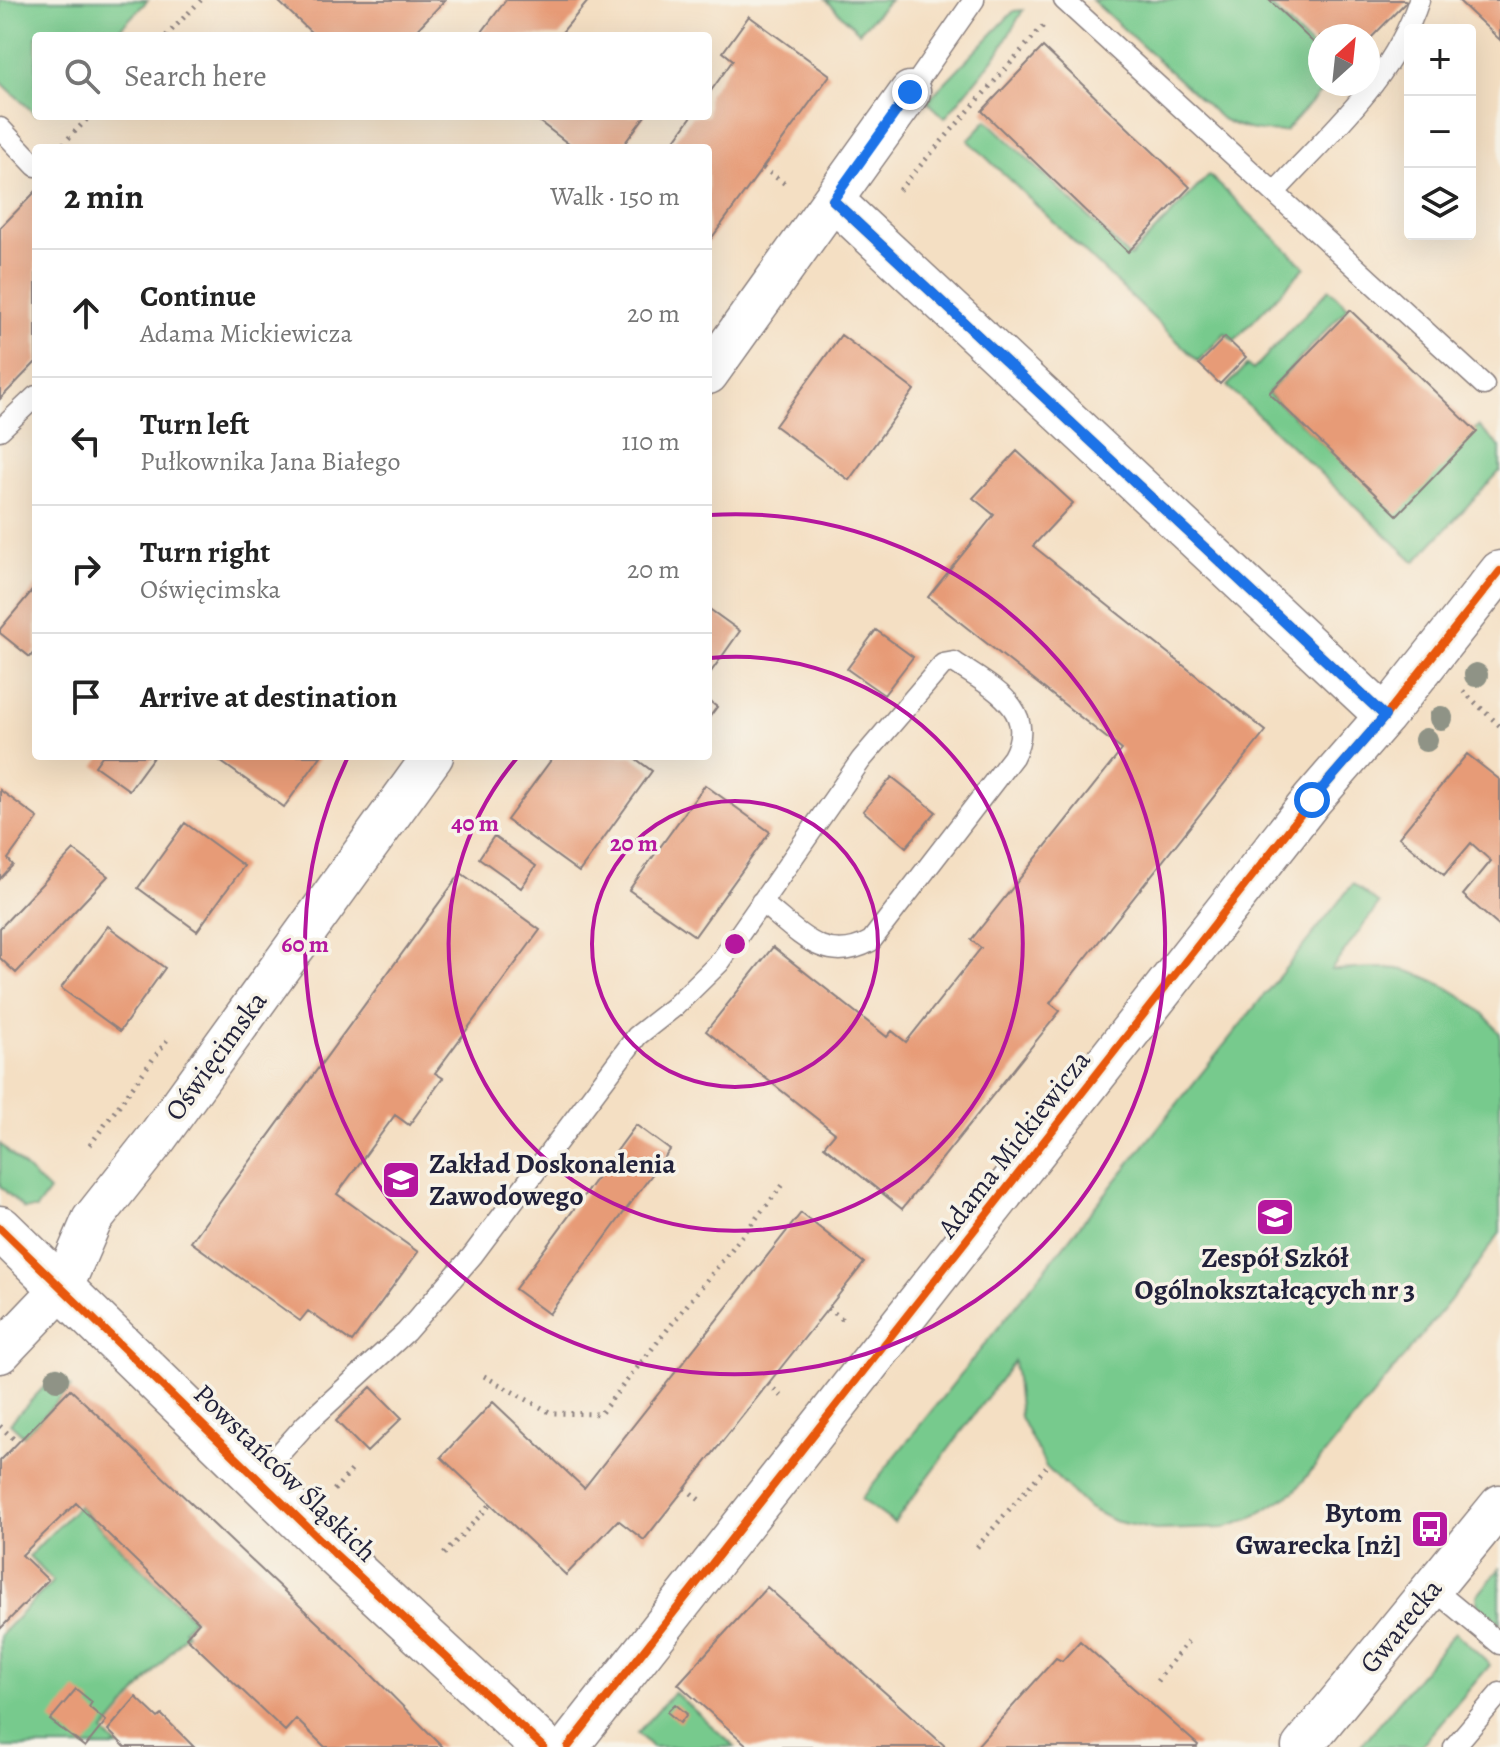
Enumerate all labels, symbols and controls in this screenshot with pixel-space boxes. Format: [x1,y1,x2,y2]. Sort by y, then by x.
north arrow [1308,24,1380,96]
map controls [1404,24,1476,240]
button: + [1404,24,1476,96]
search box [32,32,712,120]
icon: search [60,54,104,98]
text: Search here [124,56,267,96]
route end [892,74,928,110]
button: − [1404,96,1476,168]
button: layers [1404,168,1476,240]
text: 2 min [64,173,144,220]
text: Walk · 150 m [550,179,680,214]
text: Continue [140,276,256,316]
icon: ahead [64,291,108,335]
text: 20 m [627,296,680,331]
text: Adama Mickiewicza [140,316,353,351]
text: Turn left [140,404,249,444]
icon: left [64,419,108,463]
text: 110 m [622,424,680,459]
text: Pułkownika Jana Białego [140,444,400,479]
text: Turn right [140,532,270,572]
icon: right [64,547,108,591]
text: 20 m [627,552,680,587]
text: Oświęcimska [140,572,281,607]
icon: arrive [64,675,108,719]
text: Arrive at destination [140,677,397,717]
route start [1294,782,1330,818]
text: 40 m [451,807,499,839]
text: 20 m [610,827,658,859]
text: 60 m [281,928,329,960]
centre of rings [721,930,749,958]
street label: Oświęcimska [156,984,276,1128]
street label: Adama Mickiewicza [928,1042,1099,1247]
place label: Zakład Doskonalenia Zawodowego [429,1145,676,1215]
school or university icon: Zakład Doskonalenia Zawodowego [380,1159,422,1201]
school or university icon: Zespół Szkół Ogólnokształcących nr 3 [1254,1196,1296,1238]
place label: Zespół Szkół Ogólnokształcących nr 3 [1135,1239,1415,1309]
street label: Powstańców Śląskich [185,1376,385,1570]
place label: Bytom Gwarecka [nż] [1236,1494,1402,1564]
bus stop icon: Bytom Gwarecka [nż] [1409,1508,1451,1550]
street label: Gwarecka [1351,1571,1451,1681]

